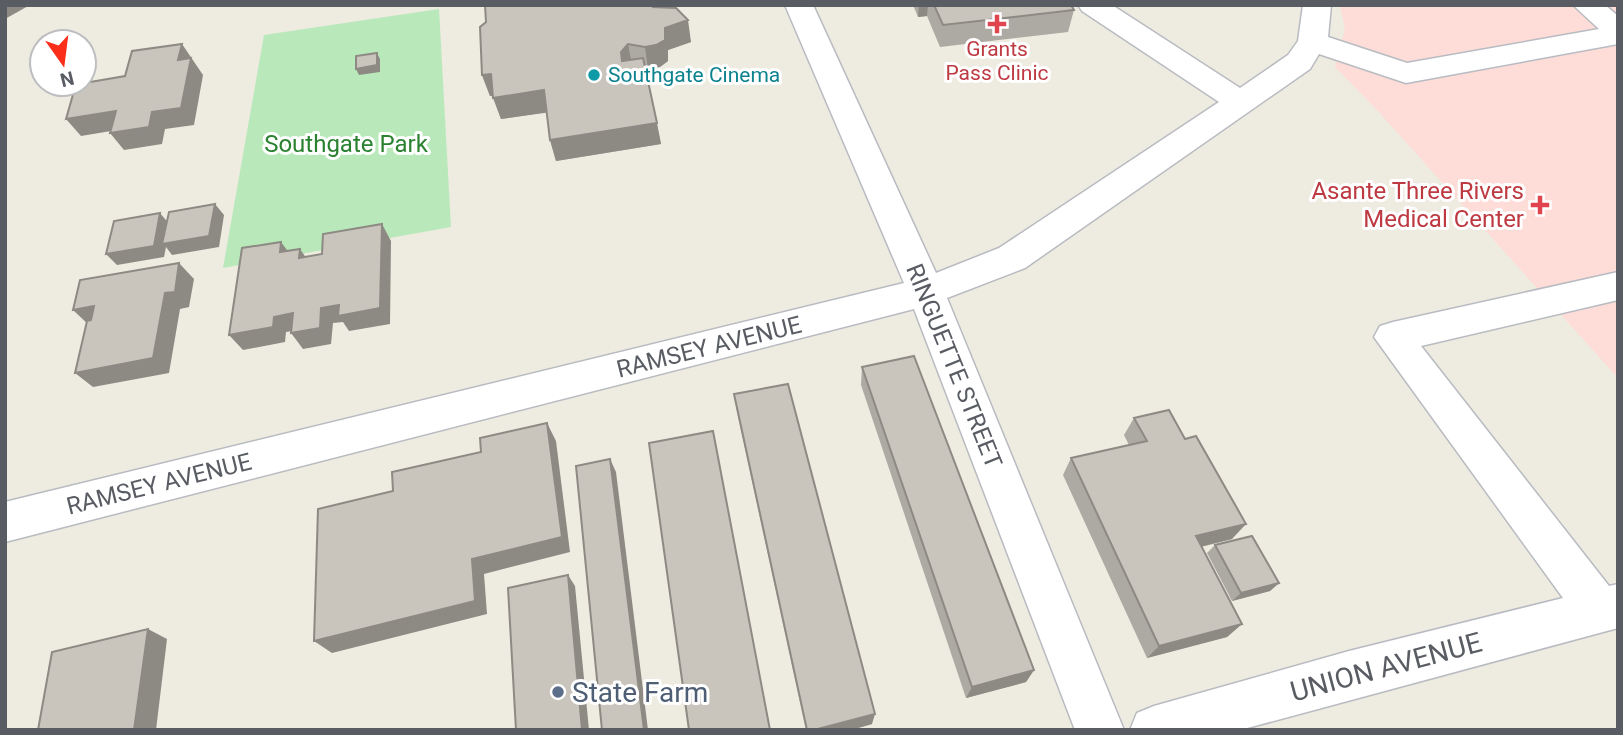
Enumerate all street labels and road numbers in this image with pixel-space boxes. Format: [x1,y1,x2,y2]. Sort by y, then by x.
street label: RINGUETTE STREET [900,260,1008,472]
street label: RAMSEY AVENUE [614,310,804,384]
street label: RAMSEY AVENUE [64,447,254,521]
street label: UNION AVENUE [1287,626,1485,708]

